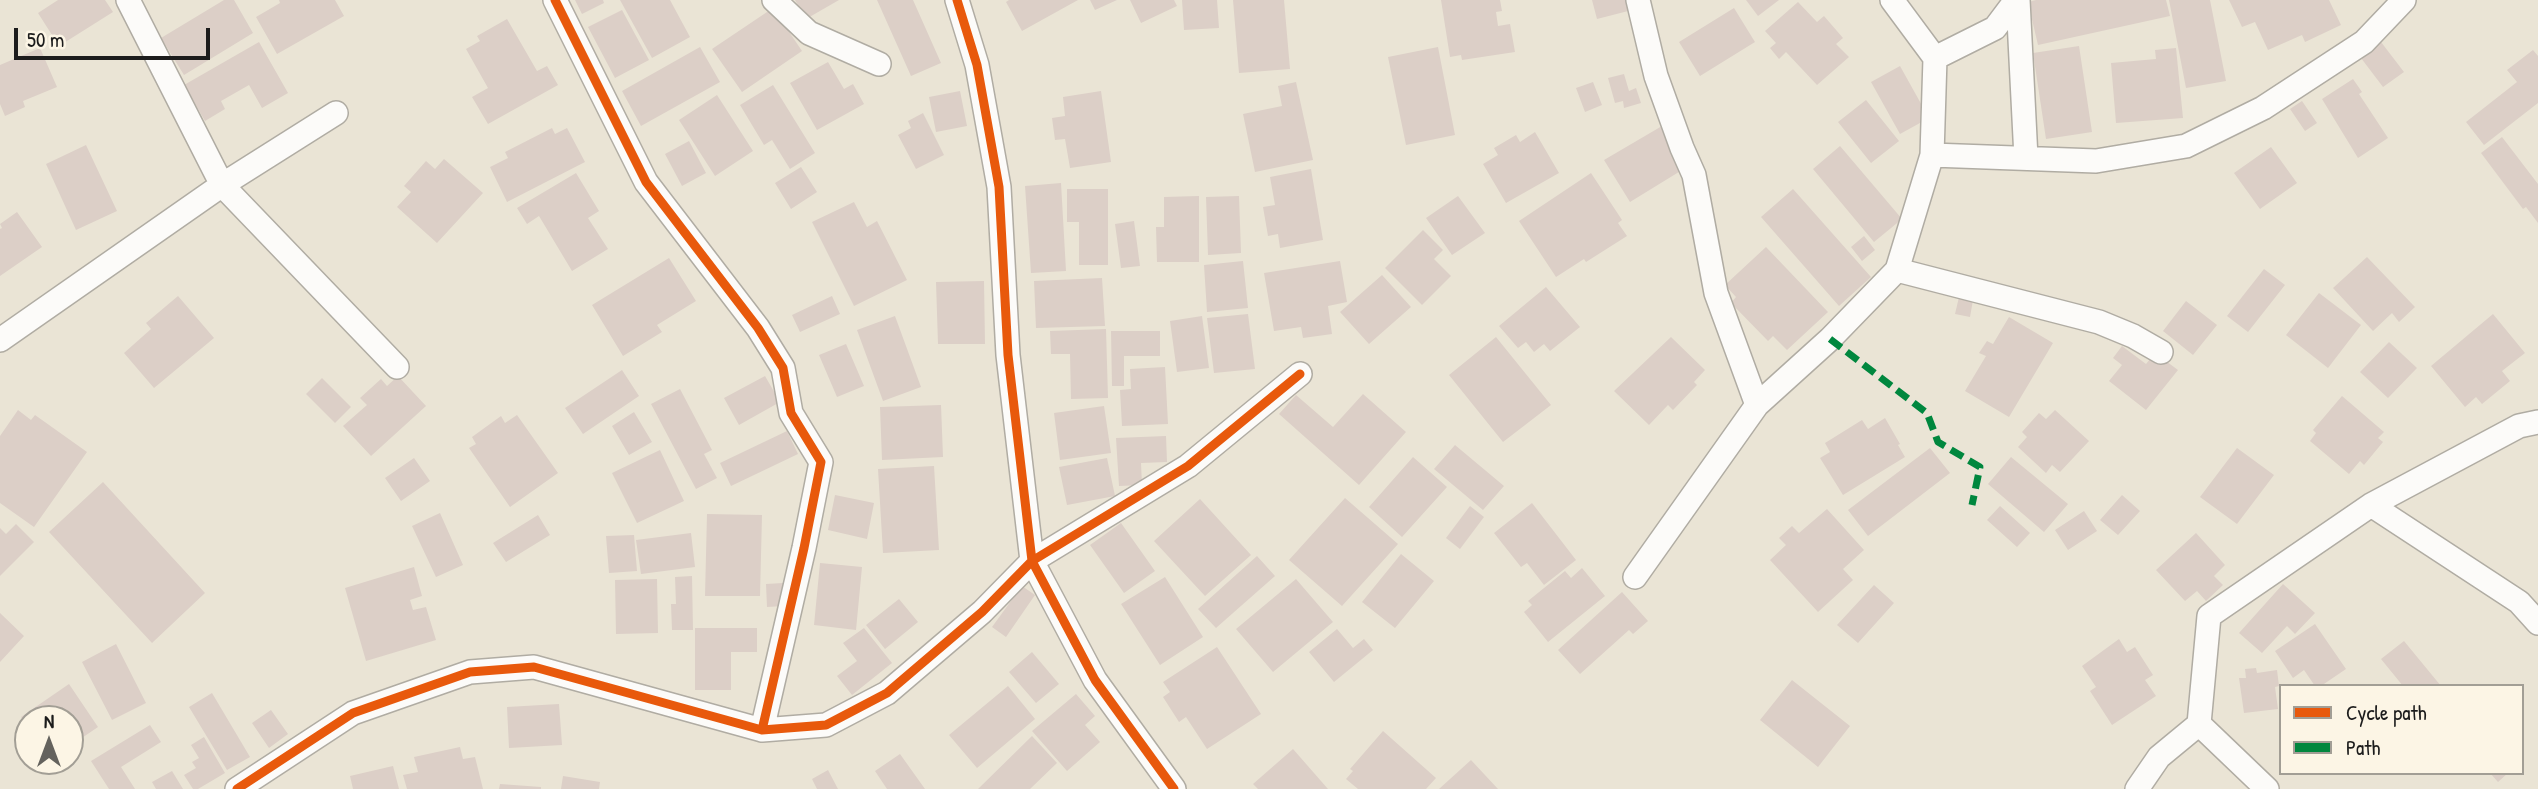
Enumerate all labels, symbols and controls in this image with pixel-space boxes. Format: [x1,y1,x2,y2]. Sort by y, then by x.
scale bar [18,14,214,58]
text: 50 m [27,25,64,54]
legend [2279,684,2524,775]
text: Cycle path [2346,698,2427,727]
north arrow [14,705,84,775]
text: N [44,708,54,734]
text: Path [2346,733,2380,762]

